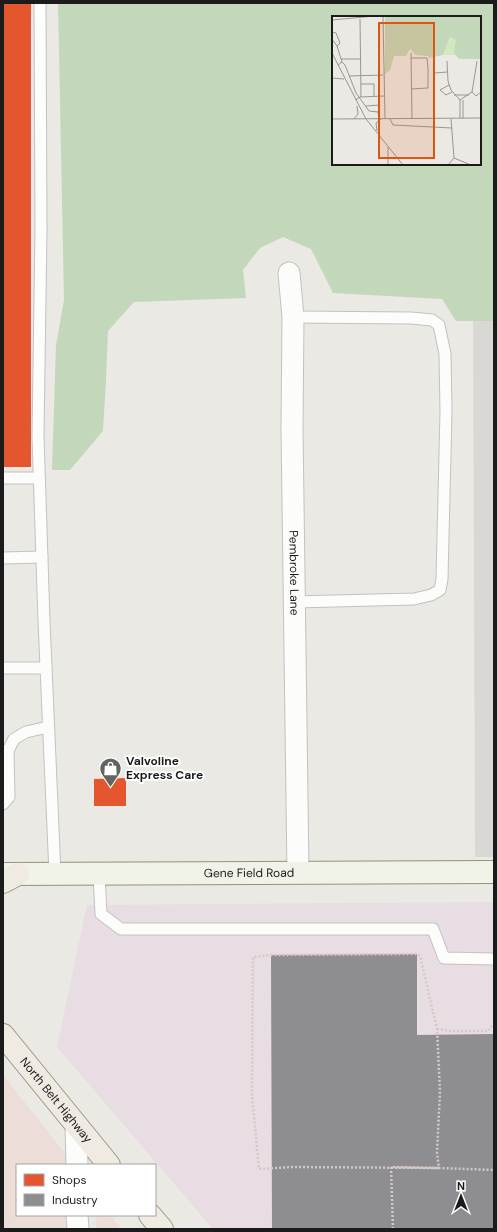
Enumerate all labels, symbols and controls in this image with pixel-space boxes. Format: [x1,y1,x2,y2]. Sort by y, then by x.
inset map [332,16,481,165]
street label: Pembroke Lane [285,530,303,616]
place label: Valvoline Express Care [126,753,203,783]
shop icon: Valvoline Express Care [97,755,123,788]
street label: Gene Field Road [204,865,294,881]
street label: North Belt Highway [16,1054,96,1147]
legend [16,1164,156,1216]
text: Shops [52,1172,87,1188]
north arrow [441,1176,481,1216]
text: N [457,1179,465,1193]
text: Industry [52,1192,98,1208]

